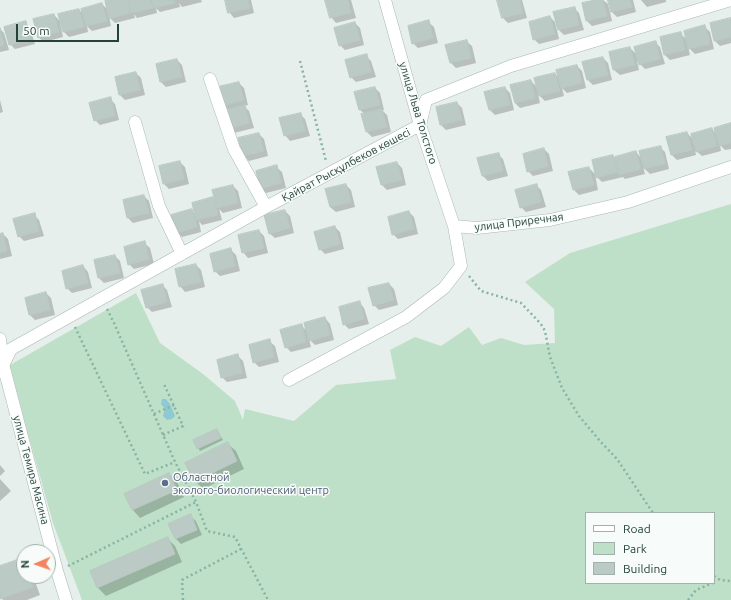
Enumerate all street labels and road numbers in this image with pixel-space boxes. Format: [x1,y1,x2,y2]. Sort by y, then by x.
street label: улица Льва Толстого [396,60,440,166]
street label: Қайрат Рысқұлбеков көшесі [279,125,413,205]
street label: улица Приречная [474,210,564,234]
street label: улица Темира Масина [10,414,52,526]

